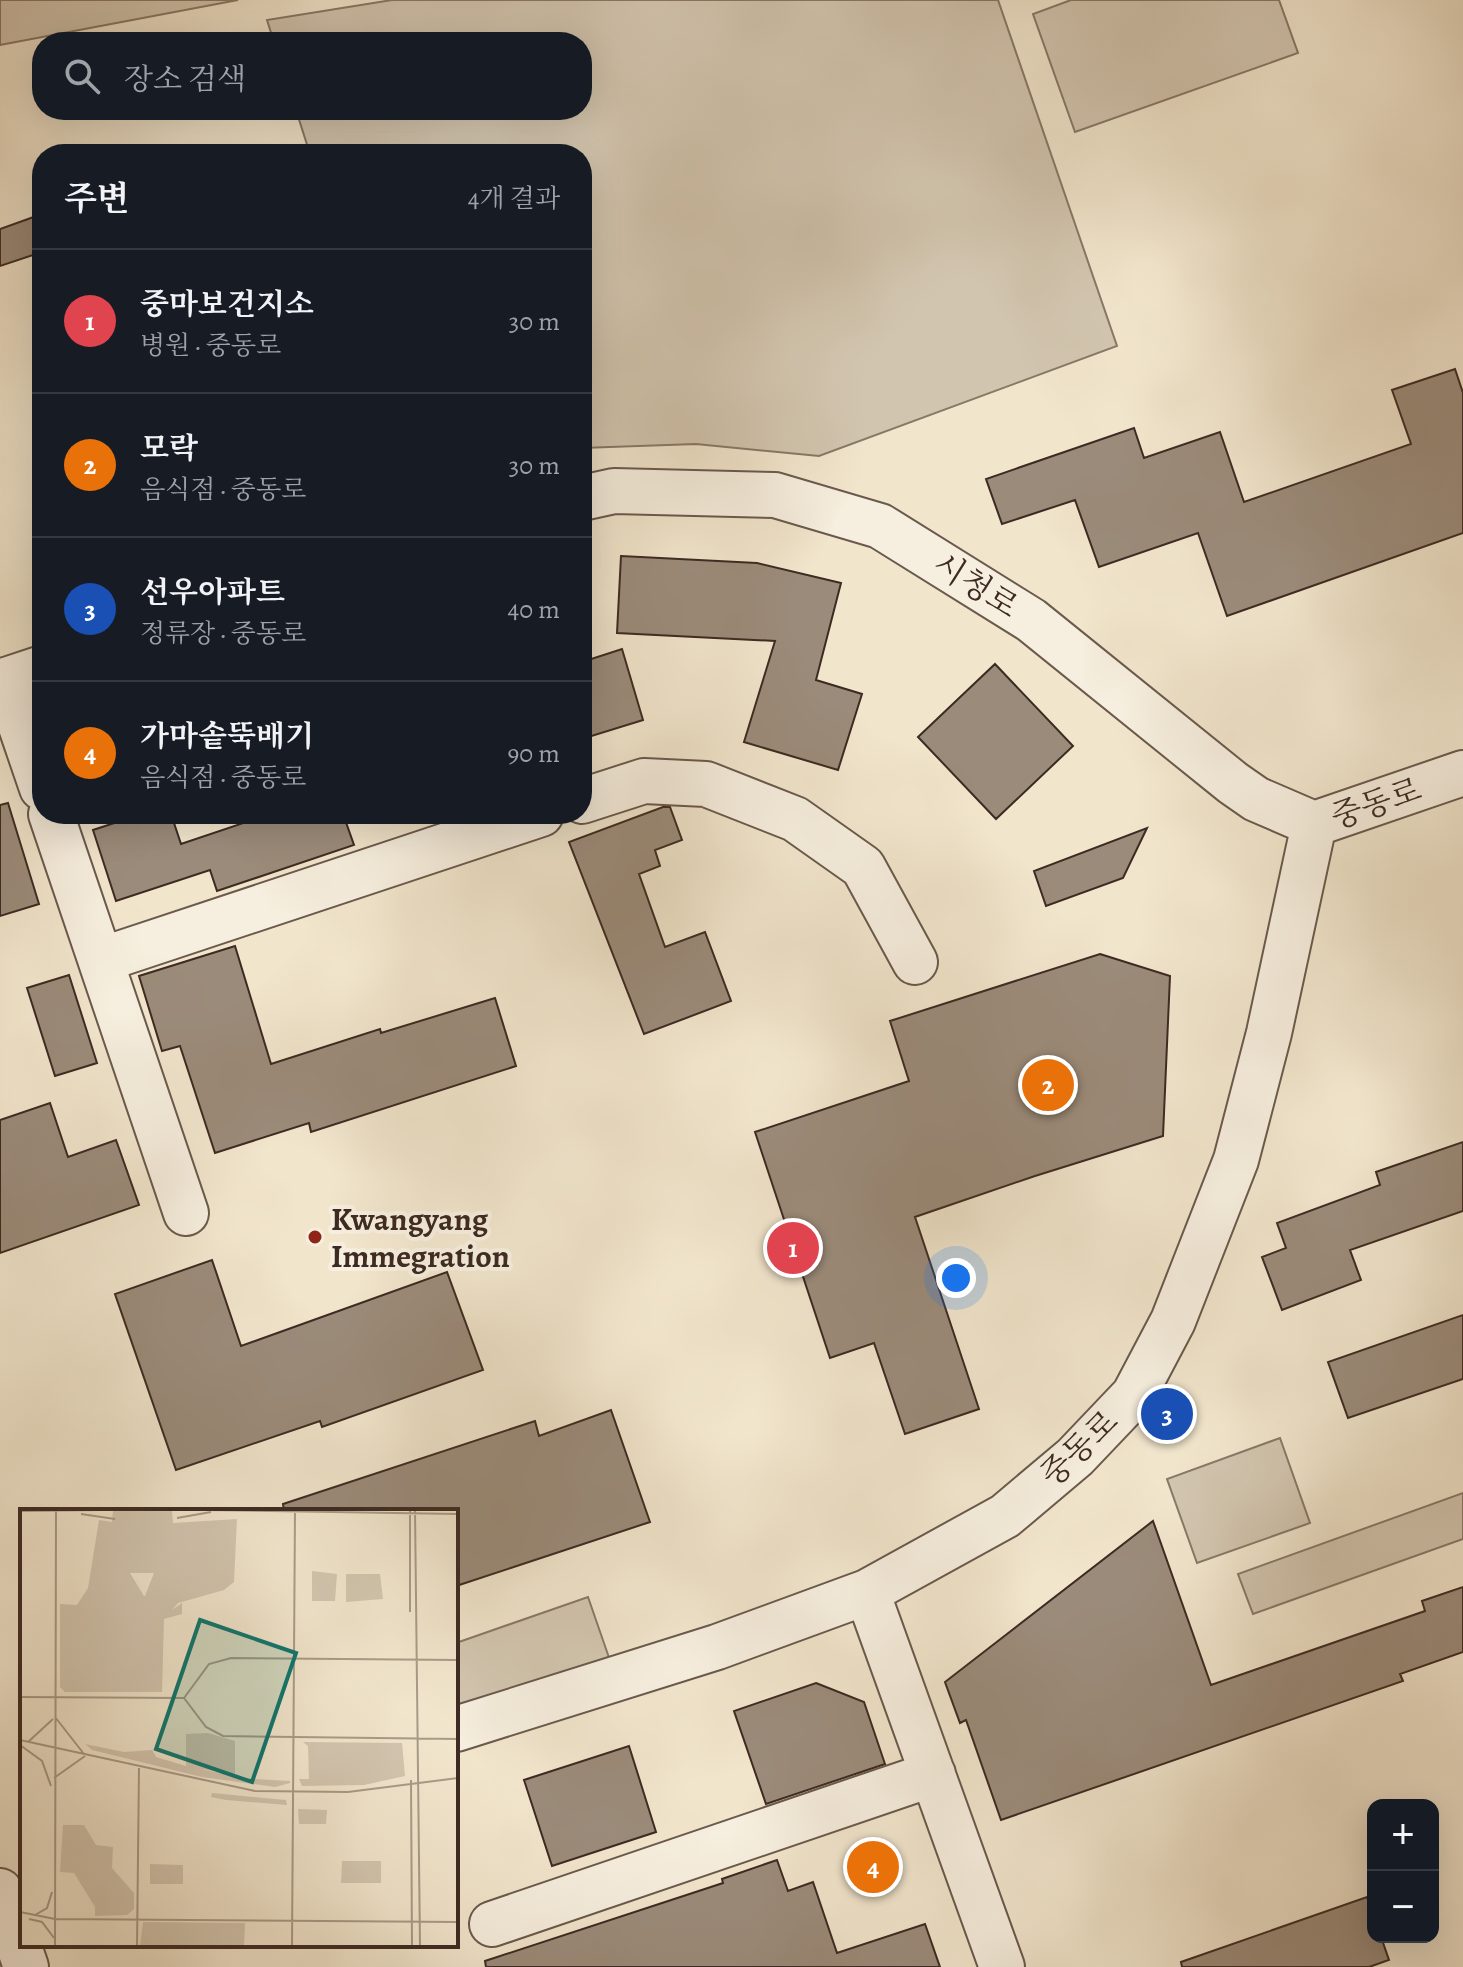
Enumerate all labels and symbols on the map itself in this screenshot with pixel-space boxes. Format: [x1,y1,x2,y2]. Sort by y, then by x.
street label: 시청로 [925,542,1027,628]
street label: 중동로 [1325,767,1427,839]
pin: 2 [1022,1055,1074,1115]
place label: Kwangyang Immegration [331,1197,510,1278]
pin: 1 [767,1218,819,1278]
marker: Kwangyang Immegration [306,1228,324,1246]
your location [936,1258,976,1298]
pin: 3 [1141,1384,1193,1444]
street label: 중동로 [1030,1400,1128,1496]
inset map [20,1509,458,1947]
pin: 4 [847,1837,899,1897]

